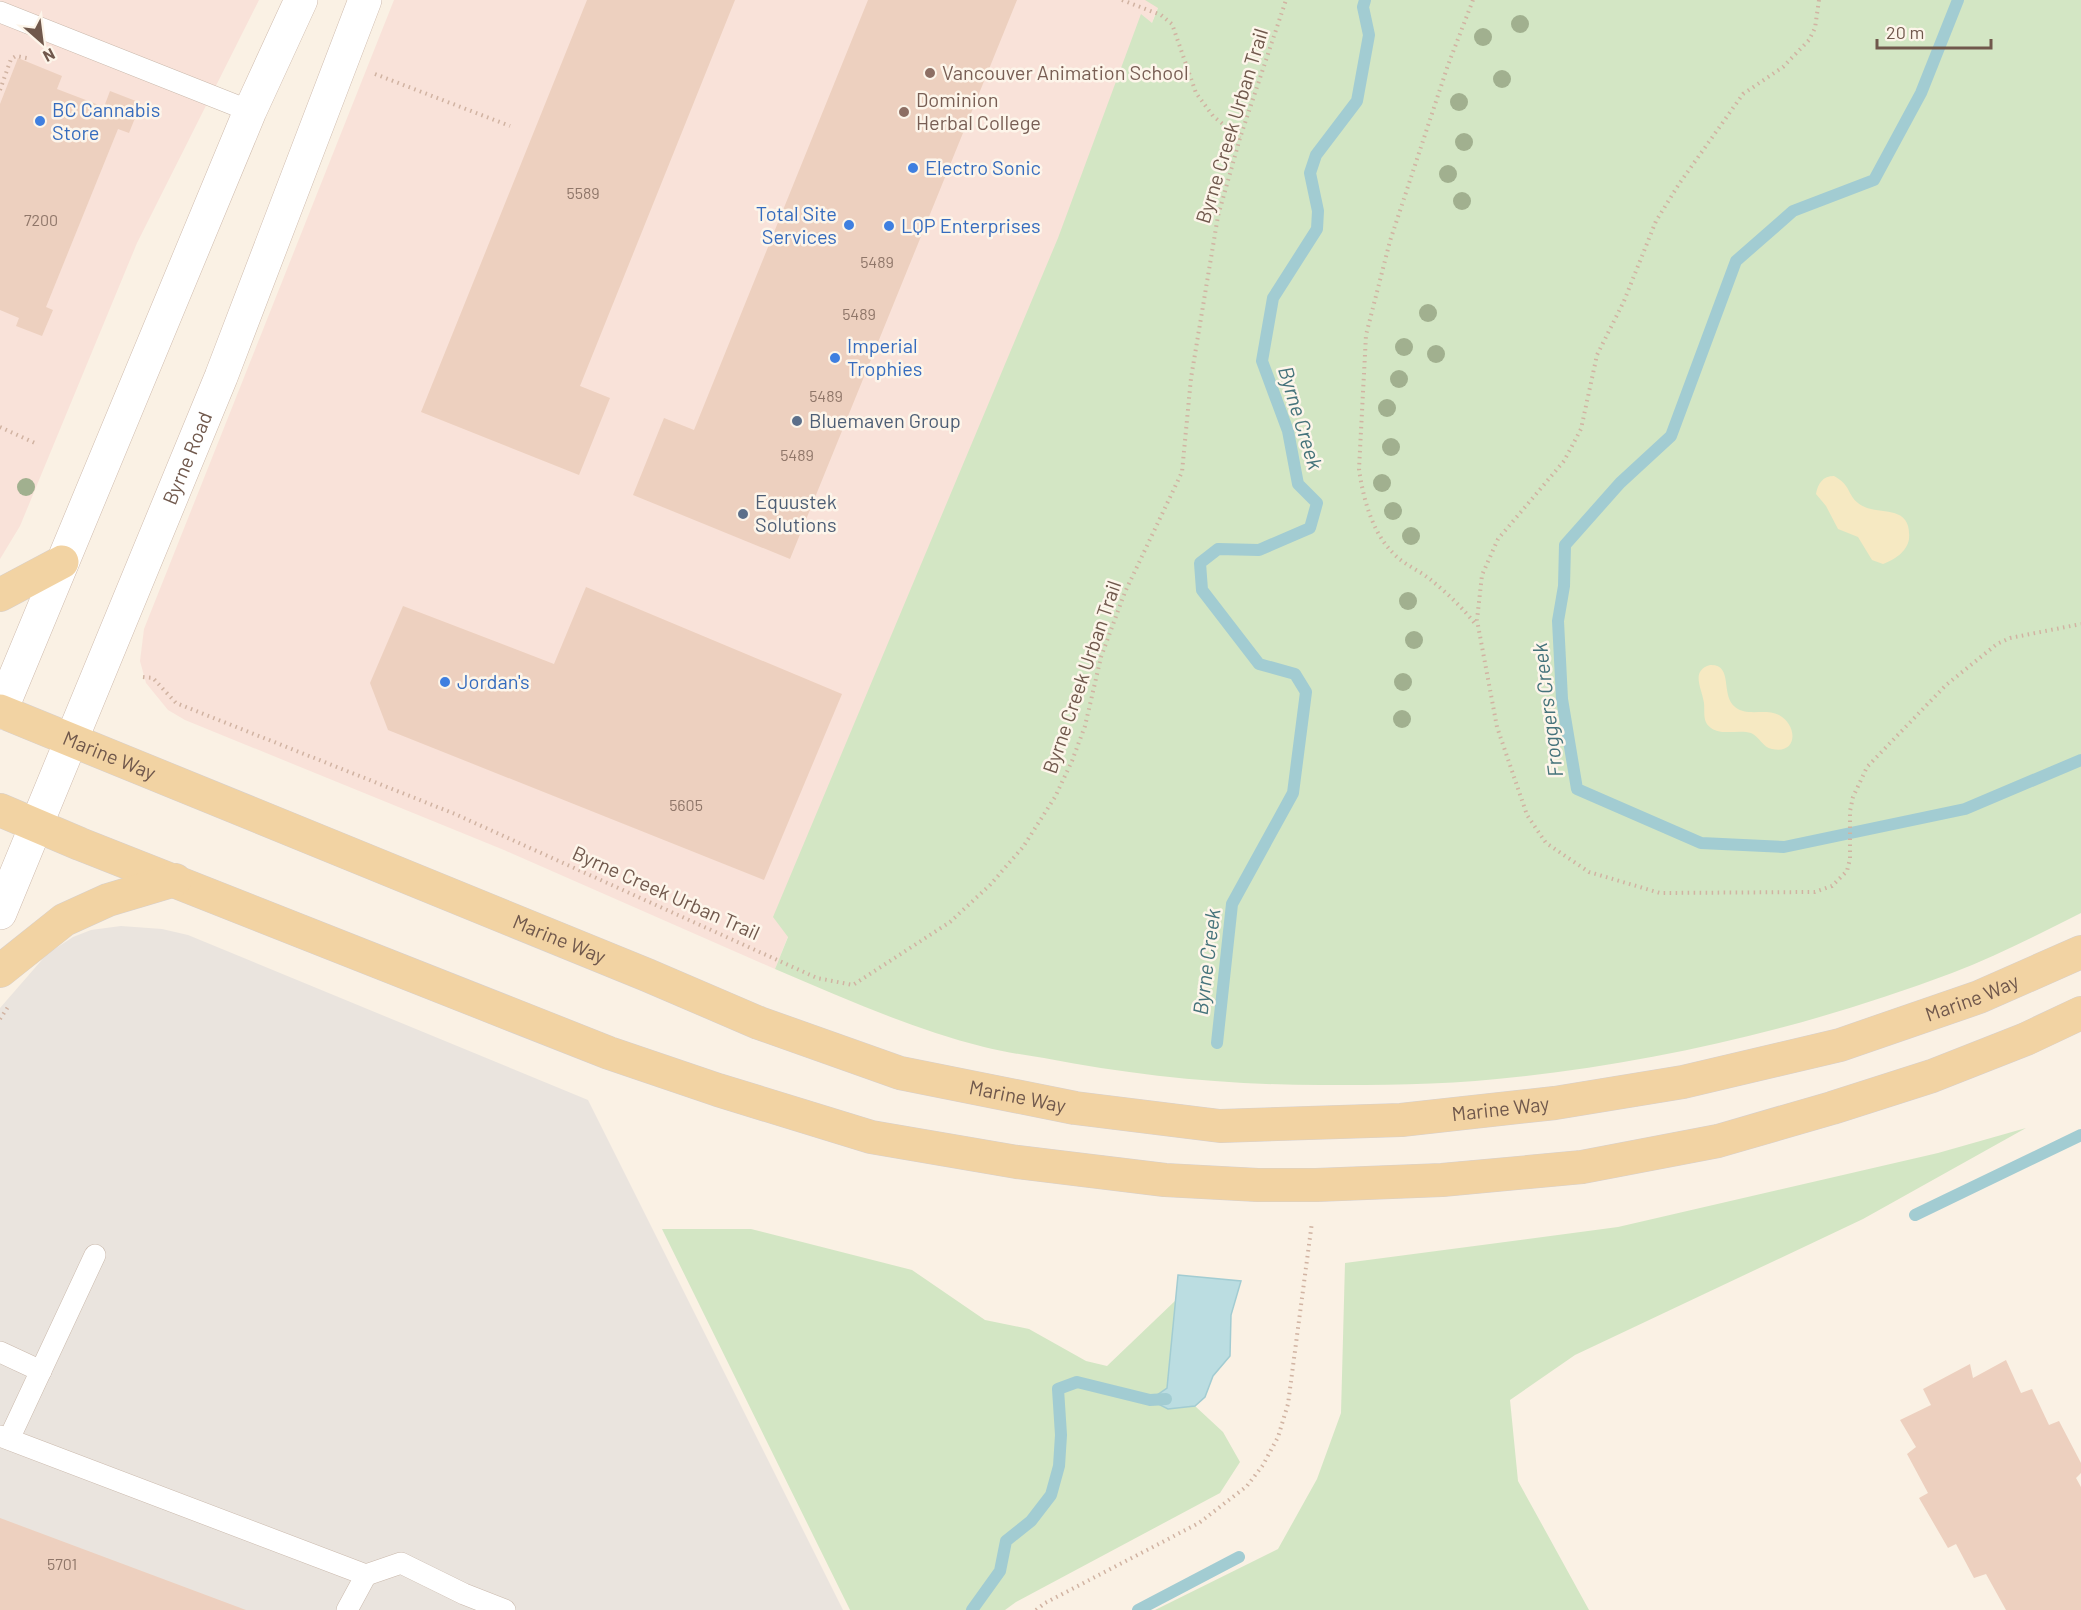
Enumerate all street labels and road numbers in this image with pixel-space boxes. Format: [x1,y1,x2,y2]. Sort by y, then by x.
street label: Byrne Creek Urban Trail [1190,25,1272,226]
street label: Byrne Road [157,408,216,508]
street label: Byrne Creek Urban Trail [1037,577,1125,776]
street label: Marine Way [60,725,160,784]
street label: Byrne Creek Urban Trail [569,840,764,944]
street label: Marine Way [510,909,610,968]
street label: Marine Way [1922,968,2022,1026]
street label: Marine Way [967,1074,1068,1117]
street label: Marine Way [1450,1091,1550,1125]

